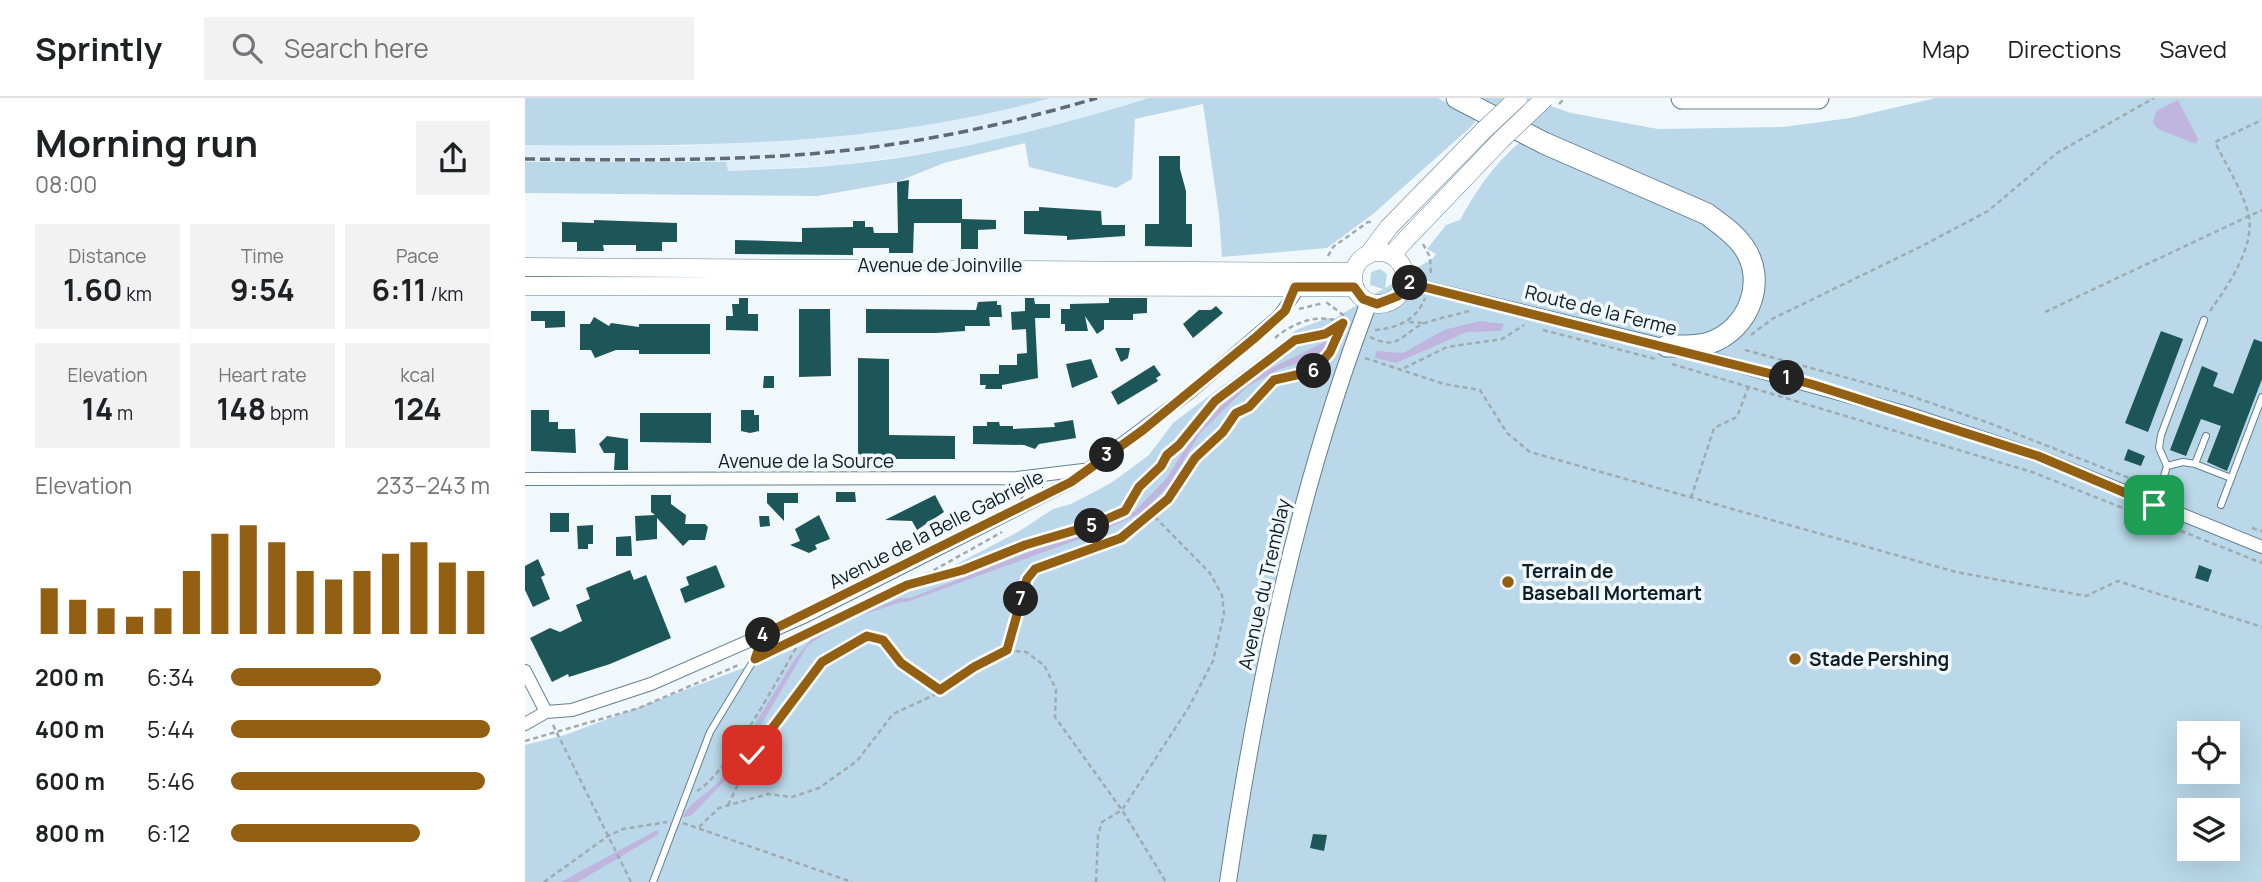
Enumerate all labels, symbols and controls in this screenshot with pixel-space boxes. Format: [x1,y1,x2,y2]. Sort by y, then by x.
search box [204,17,694,80]
text: Sprintly [35,26,162,71]
icon: search [228,29,266,67]
text: Search here [284,30,429,66]
text: Map [1922,32,1970,65]
text: Directions [2008,32,2121,65]
text: Saved [2159,32,2227,65]
text: Morning run [35,116,258,168]
button: share [416,121,490,195]
text: 08:00 [35,168,97,200]
text: Distance [69,243,146,269]
text: Time [241,243,284,269]
text: Pace [396,243,439,269]
street label: Avenue de Joinville [858,252,1022,278]
pin: 2 [1393,266,1428,300]
text: 1.60 [63,269,123,310]
text: 9:54 [230,269,295,310]
text: 6:11 [372,269,427,310]
text: 2 [1404,269,1415,295]
street label: Route de la Ferme [1522,279,1680,341]
text: km [123,281,152,307]
text: /km [427,281,463,307]
pin: 6 [1297,354,1331,388]
text: 6 [1308,357,1319,383]
pin: 1 [1769,360,1805,396]
text: Elevation [67,362,148,388]
text: Heart rate [218,362,307,388]
text: kcal [400,362,435,388]
text: 1 [1782,364,1791,390]
text: 14 [82,388,113,429]
text: 148 [216,388,266,429]
text: 124 [393,388,442,429]
text: m [113,400,133,426]
text: bpm [266,400,309,426]
pin: 3 [1089,438,1125,472]
text: 3 [1101,441,1112,467]
street label: Avenue de la Source [718,448,894,474]
street label: Avenue de la Belle Gabrielle [824,463,1048,595]
text: Elevation [35,469,132,501]
text: 233–243 m [376,469,490,501]
pin [2124,475,2184,535]
icon: arrive [2135,486,2173,524]
street label: Avenue du Tremblay [1232,496,1296,672]
pin: 5 [1075,508,1109,544]
text: 5 [1086,512,1097,538]
place label: Terrain de Baseball Mortemart [1522,558,1702,606]
marker: Terrain de Baseball Mortemart [1500,574,1516,590]
pin: 7 [1003,582,1039,616]
text: 7 [1015,585,1026,611]
pin: 4 [745,618,781,652]
text: 4 [757,621,768,647]
place label: Stade Pershing [1809,646,1949,672]
marker: Stade Pershing [1787,651,1803,667]
text: 200 m [35,661,104,693]
text: 6:34 [147,661,194,693]
text: 400 m [35,713,105,745]
text: 5:44 [147,713,195,745]
map controls [2177,721,2240,861]
button: locate [2177,721,2240,784]
pin [722,725,782,785]
icon: check [733,736,771,774]
text: 600 m [35,765,105,797]
text: 5:46 [147,765,195,797]
button: layers [2177,798,2240,861]
text: 800 m [35,817,105,849]
text: 6:12 [147,817,190,849]

